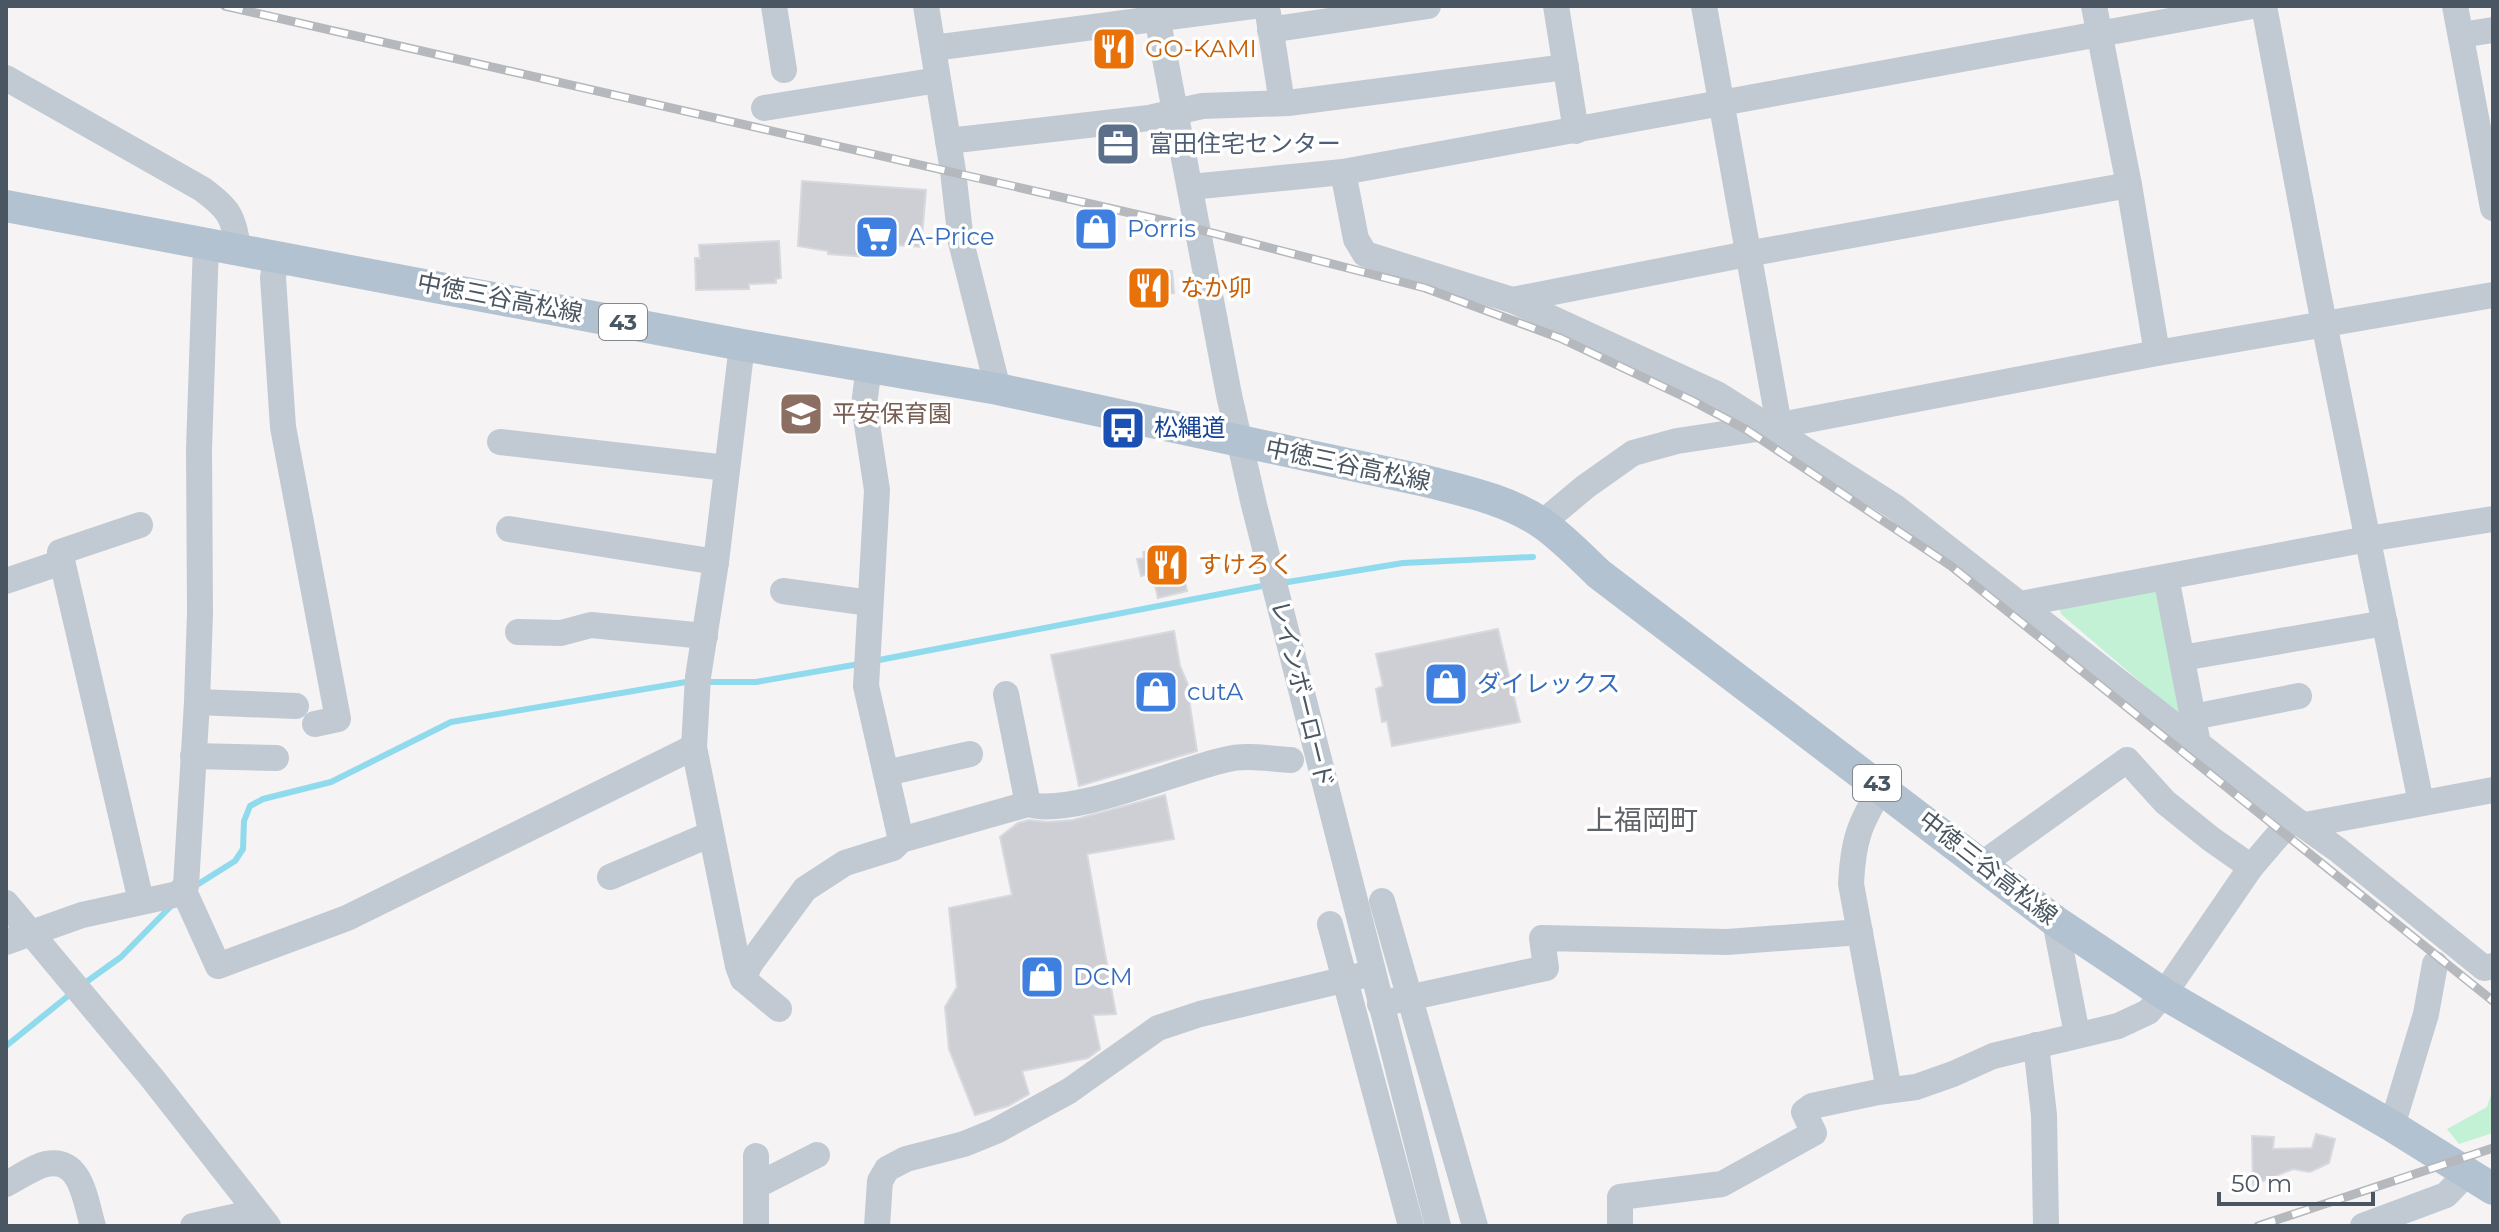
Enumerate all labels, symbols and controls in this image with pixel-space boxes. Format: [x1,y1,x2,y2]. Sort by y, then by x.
restaurant icon: GO-KAMI [1090,25,1138,73]
place label: GO-KAMI [1145,34,1257,63]
office icon: 富田住宅センター [1094,120,1142,168]
place label: 富田住宅センター [1149,129,1341,158]
shop icon: Porris [1072,205,1120,253]
supermarket icon: A-Price [853,213,901,261]
place label: Porris [1127,214,1196,243]
place label: A-Price [908,222,994,251]
restaurant icon: なか卯 [1125,264,1173,312]
street label: 中徳三谷高松線 [415,267,585,328]
place label: なか卯 [1180,273,1252,302]
road number: 43 [599,304,647,340]
school or university icon: 平安保育園 [777,390,825,438]
place label: 平安保育園 [832,399,952,428]
bus stop icon: 松縄道 [1099,404,1147,452]
place label: 松縄道 [1154,413,1226,442]
street label: 中徳三谷高松線 [1263,433,1433,496]
restaurant icon: すけろく [1143,541,1191,589]
place label: すけろく [1198,550,1294,579]
street label: レインボーロード [1265,597,1340,791]
shop icon: ダイレックス [1422,660,1470,708]
shop icon: cutA [1132,668,1180,716]
place label: ダイレックス [1477,669,1620,698]
place label: cutA [1187,677,1244,706]
road number: 43 [1853,765,1901,801]
district label: 上福岡町 [1586,803,1698,837]
street label: 中徳三谷高松線 [1913,804,2063,931]
shop icon: DCM [1018,953,1066,1001]
place label: DCM [1073,962,1133,991]
scale bar [2219,1156,2373,1206]
text: 50 m [2231,1169,2292,1198]

